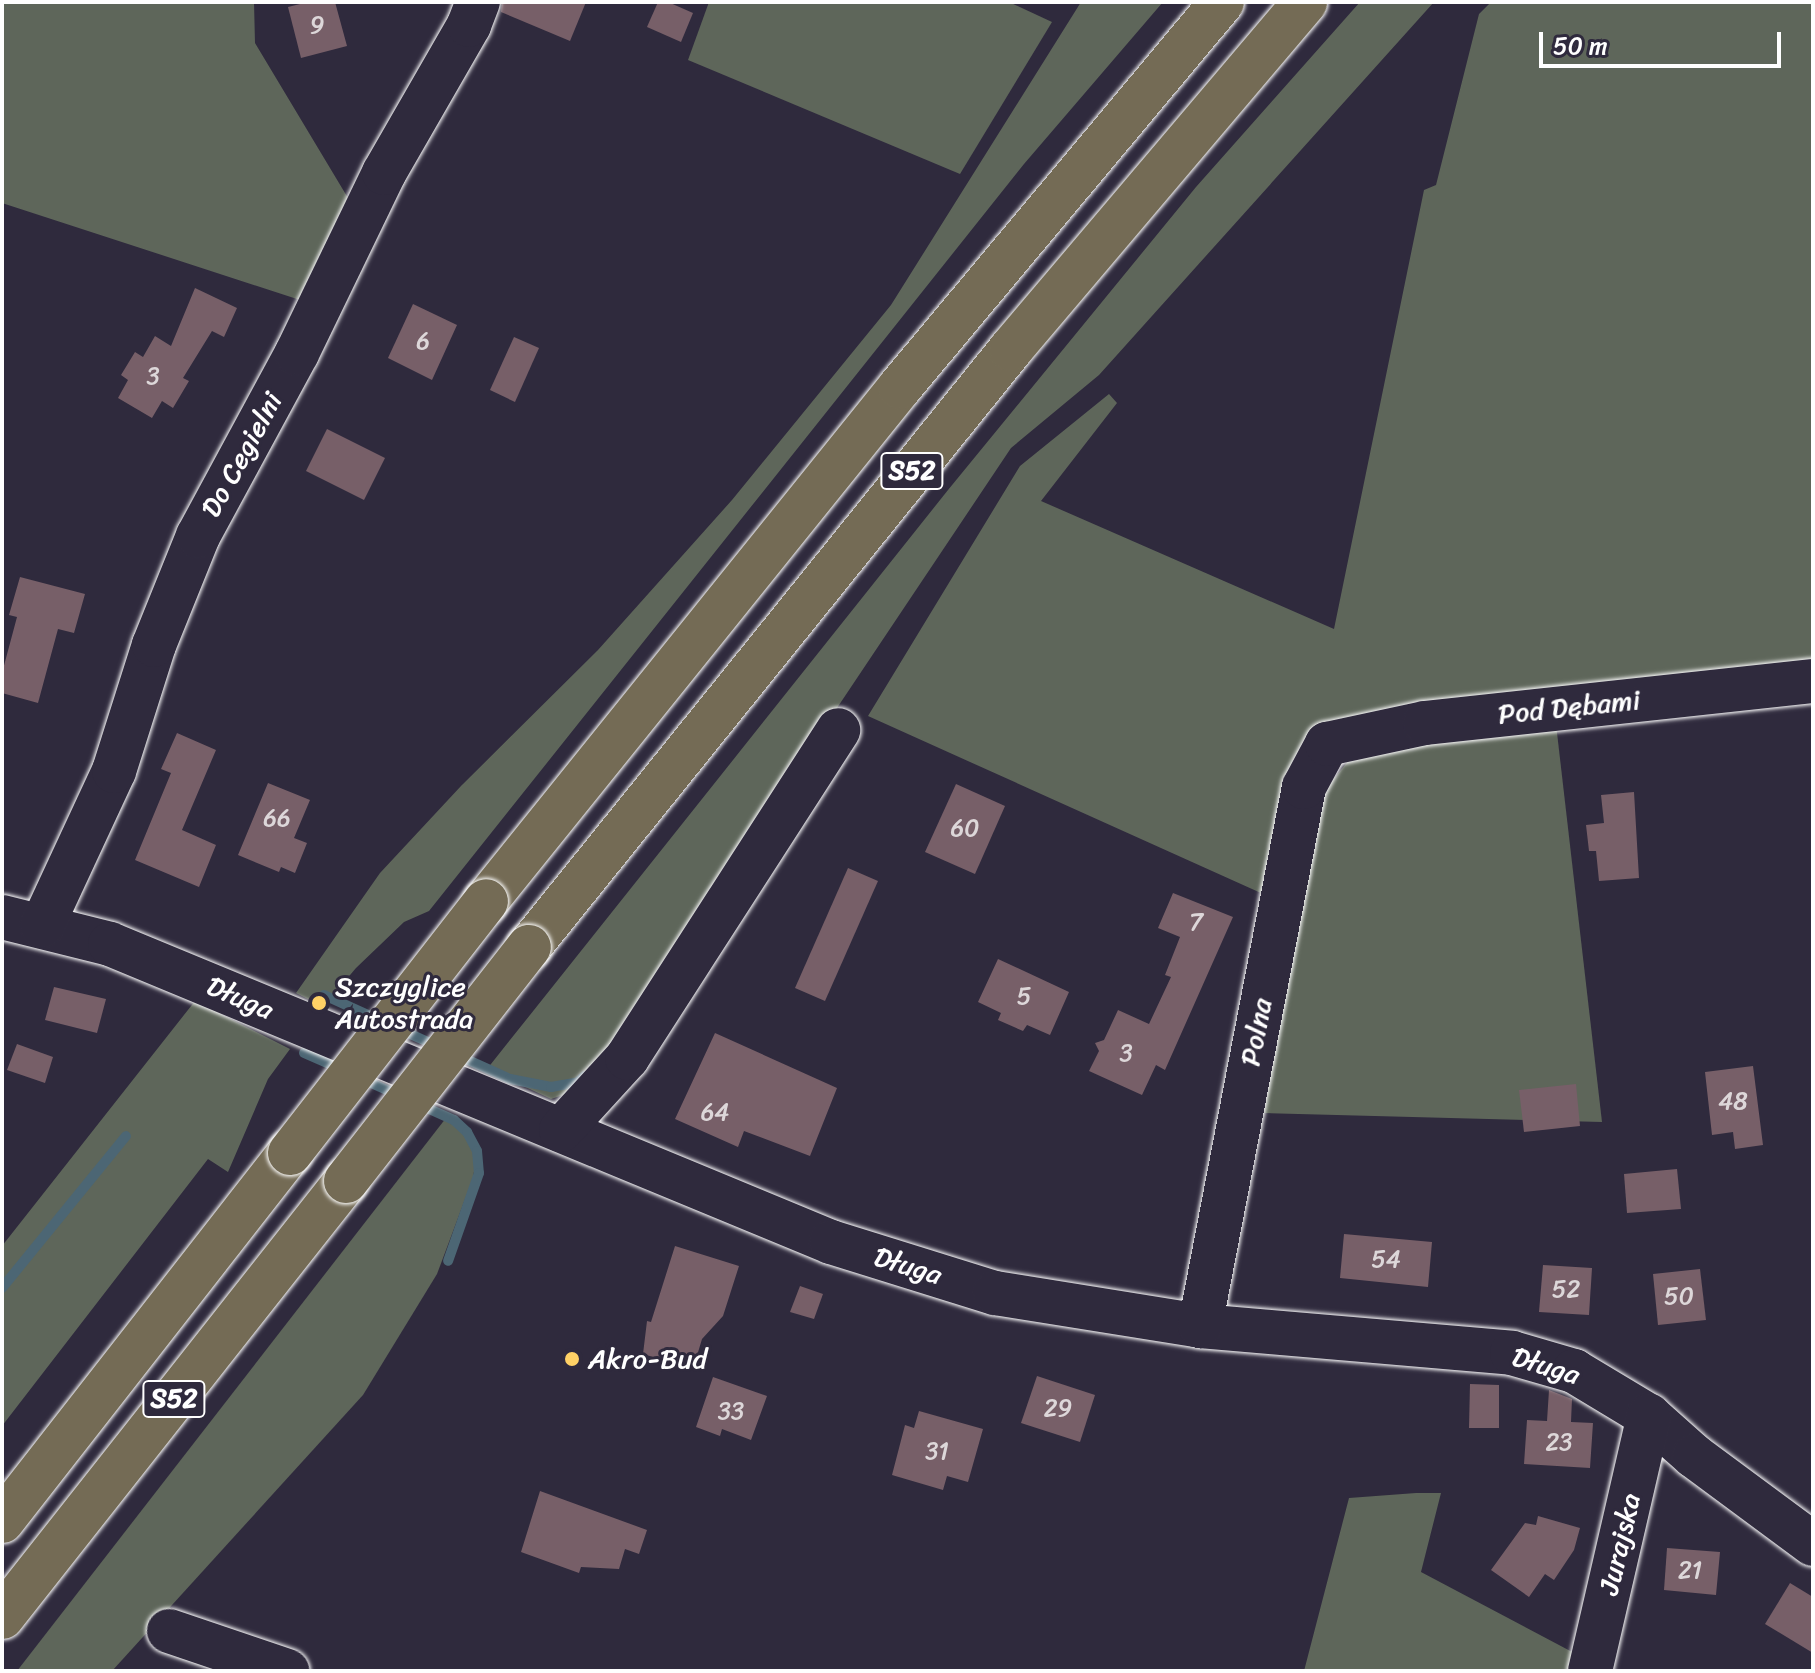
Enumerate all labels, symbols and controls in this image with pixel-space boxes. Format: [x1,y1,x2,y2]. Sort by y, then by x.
house number: 9 [310,12,324,40]
scale bar [1543,16,1785,66]
text: 50 m [1553,25,1608,67]
house number: 6 [416,328,430,356]
house number: 3 [146,363,160,391]
street label: Do Cegielni [194,387,290,523]
road number: S52 [880,449,944,493]
street label: Pod Dębami [1496,683,1642,731]
house number: 66 [263,805,291,833]
house number: 60 [951,815,979,843]
house number: 7 [1189,909,1203,937]
street label: Długa [202,969,278,1027]
place label: Szczyglice Autostrada [335,970,473,1036]
house number: 5 [1017,983,1031,1011]
marker: Szczyglice Autostrada [310,994,328,1012]
street label: Polna [1233,995,1279,1069]
house number: 3 [1119,1040,1133,1068]
house number: 48 [1718,1088,1748,1116]
house number: 64 [701,1099,729,1127]
street label: Długa [870,1240,946,1292]
house number: 54 [1371,1246,1401,1274]
house number: 52 [1552,1276,1580,1304]
house number: 50 [1664,1283,1694,1311]
street label: Długa [1508,1340,1584,1392]
place label: Akro-Bud [588,1342,707,1376]
marker: Akro-Bud [563,1350,581,1368]
road number: S52 [142,1377,206,1421]
house number: 29 [1044,1395,1072,1423]
house number: 33 [718,1398,744,1426]
house number: 23 [1545,1429,1573,1457]
house number: 31 [925,1438,949,1466]
street label: Jurajska [1592,1490,1648,1598]
house number: 21 [1678,1557,1702,1585]

